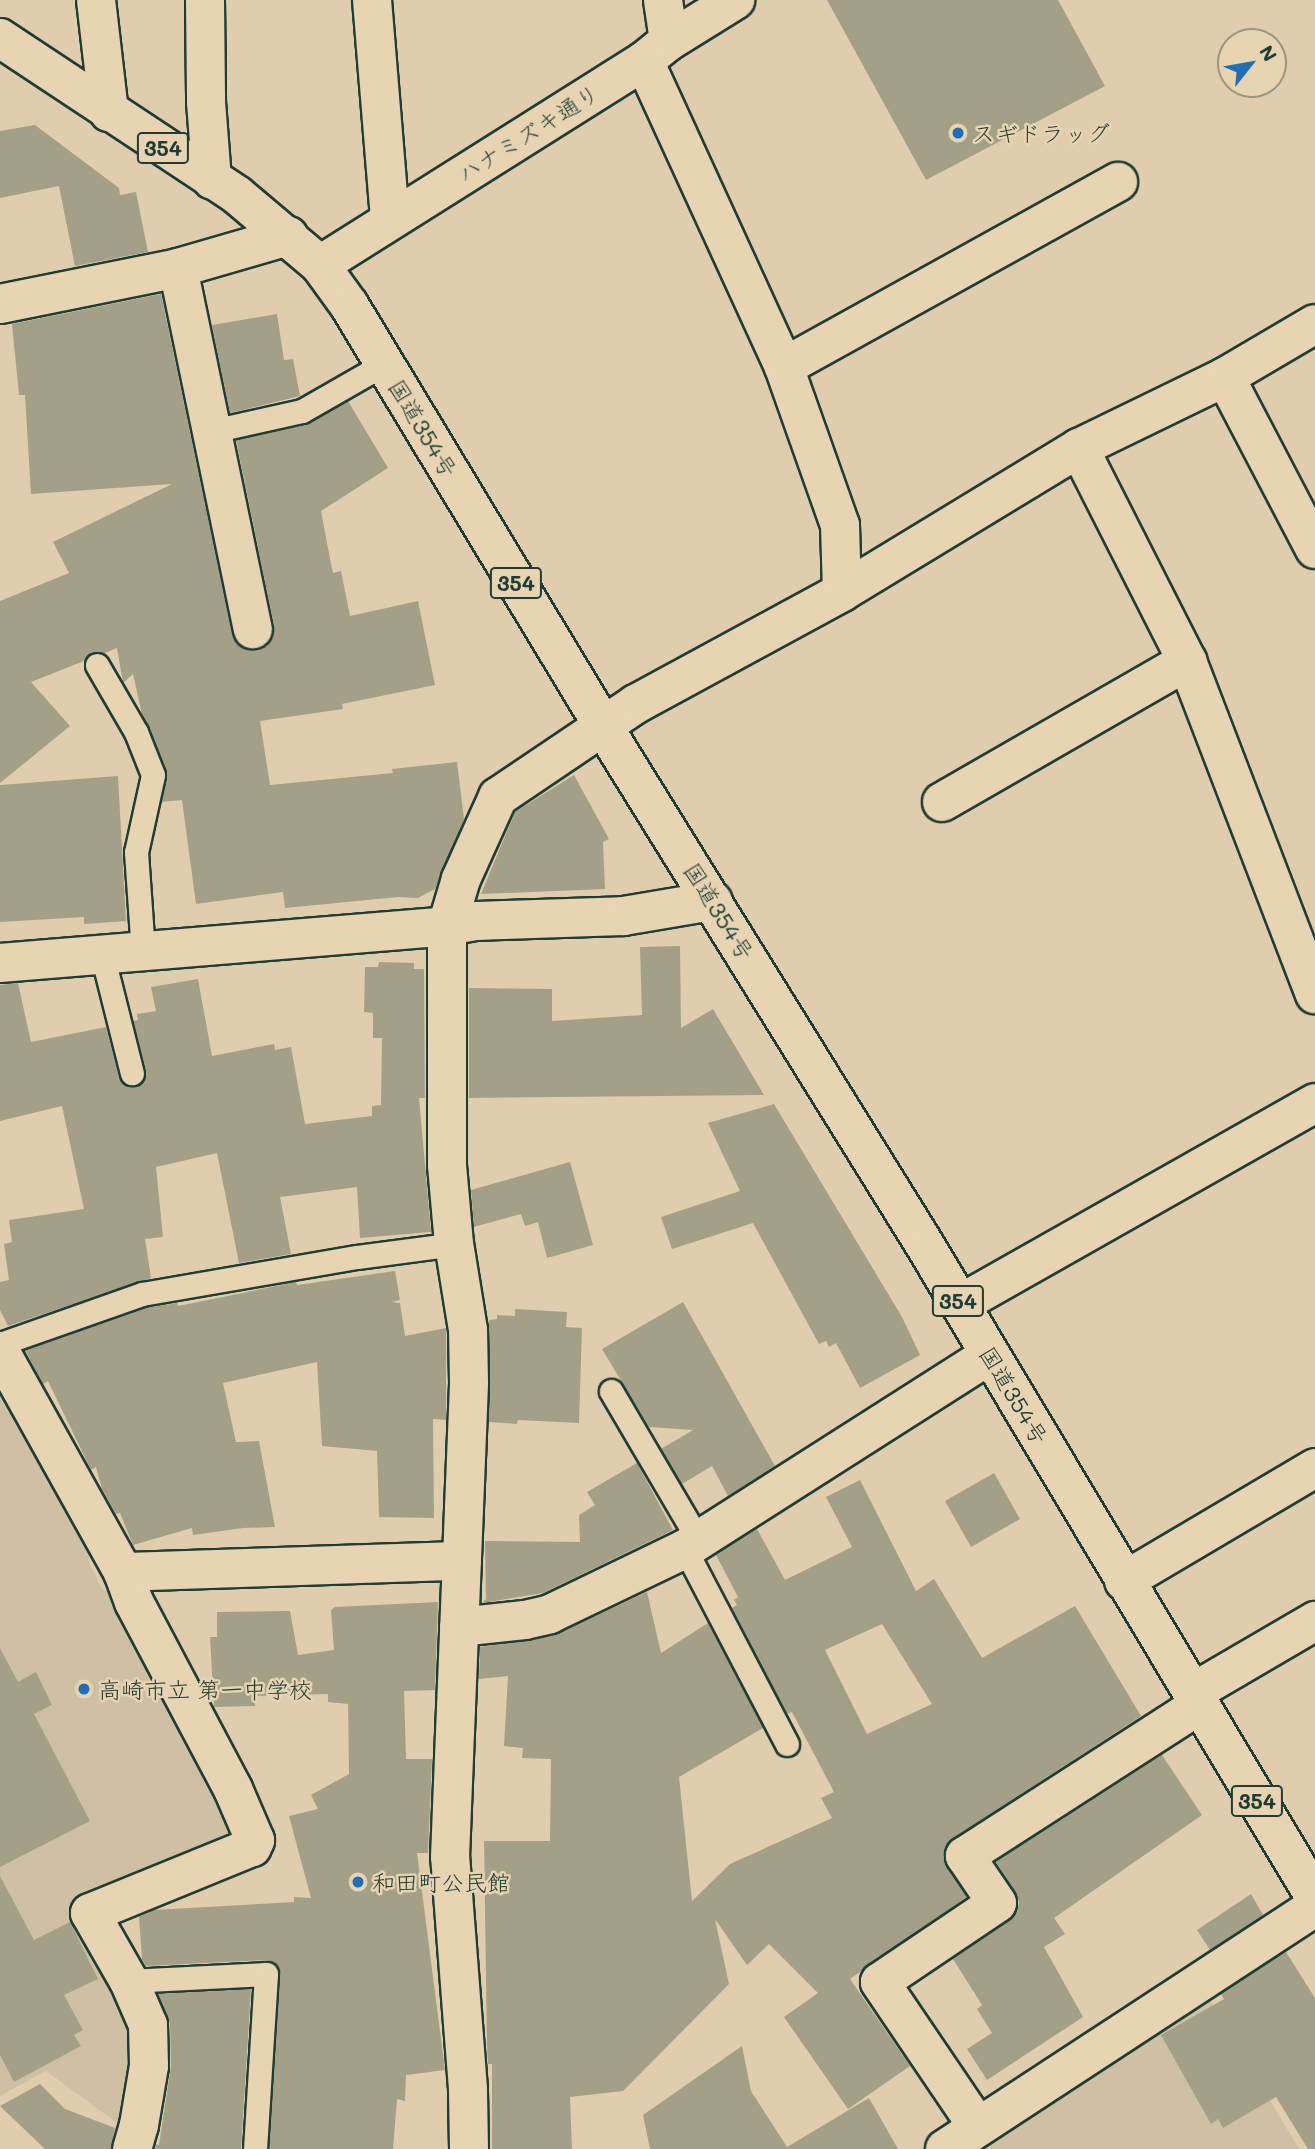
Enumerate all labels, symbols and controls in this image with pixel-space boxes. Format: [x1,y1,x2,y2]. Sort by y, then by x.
north arrow [1217,28,1287,98]
text: N [1254,40,1283,66]
street label: ハナミズキ通り [452,79,604,187]
place label: スギドラッグ [972,119,1110,147]
marker: スギドラッグ [950,125,966,141]
road number: 354 [137,130,189,166]
street label: 国道354号 [383,374,463,482]
road number: 354 [490,566,542,600]
street label: 国道354号 [678,857,760,965]
road number: 354 [932,1284,984,1318]
street label: 国道354号 [974,1341,1054,1449]
place label: 高崎市立 第一中学校 [98,1675,312,1703]
marker: 高崎市立 第一中学校 [76,1681,92,1697]
road number: 354 [1231,1784,1283,1818]
place label: 和田町公民館 [372,1868,510,1896]
marker: 和田町公民館 [350,1874,366,1890]

